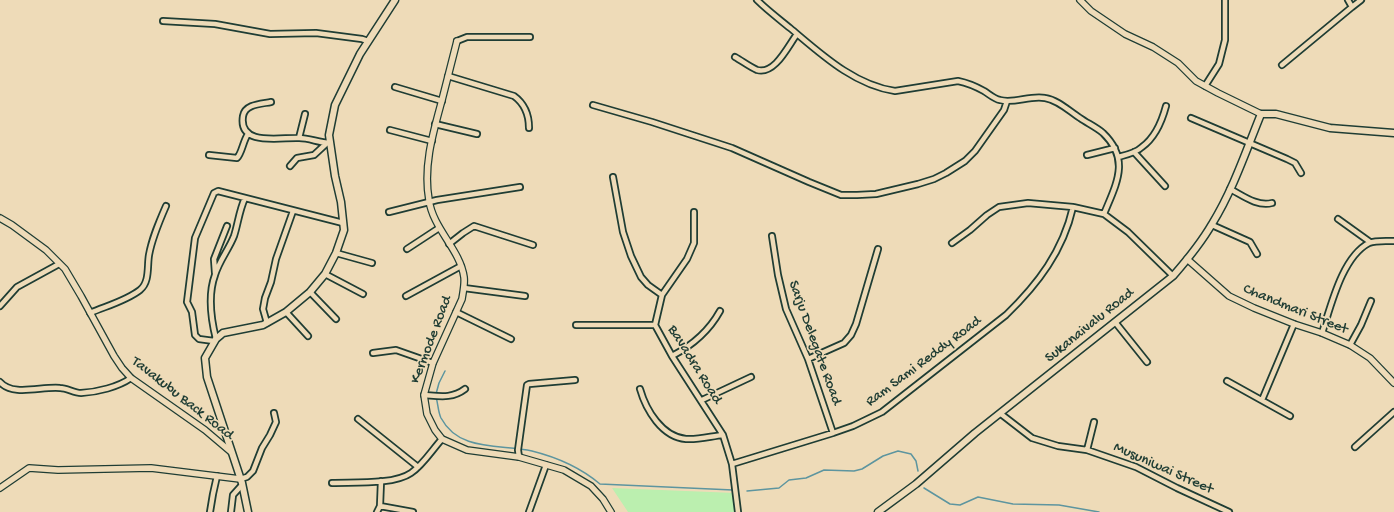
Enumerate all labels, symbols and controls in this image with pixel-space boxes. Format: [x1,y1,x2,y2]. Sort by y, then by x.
street label: Sarju Delegate Road [783,278,845,408]
street label: Chandmari Street [1240,281,1350,339]
street label: Sukanaivalu Road [1042,285,1138,367]
street label: Kermode Road [407,294,457,386]
street label: Ram Sami Reddy Road [863,313,985,411]
street label: Bavadra Road [663,322,725,408]
street label: Tavakubu Back Road [127,353,237,445]
street label: Musuniwai Street [1110,439,1216,499]

